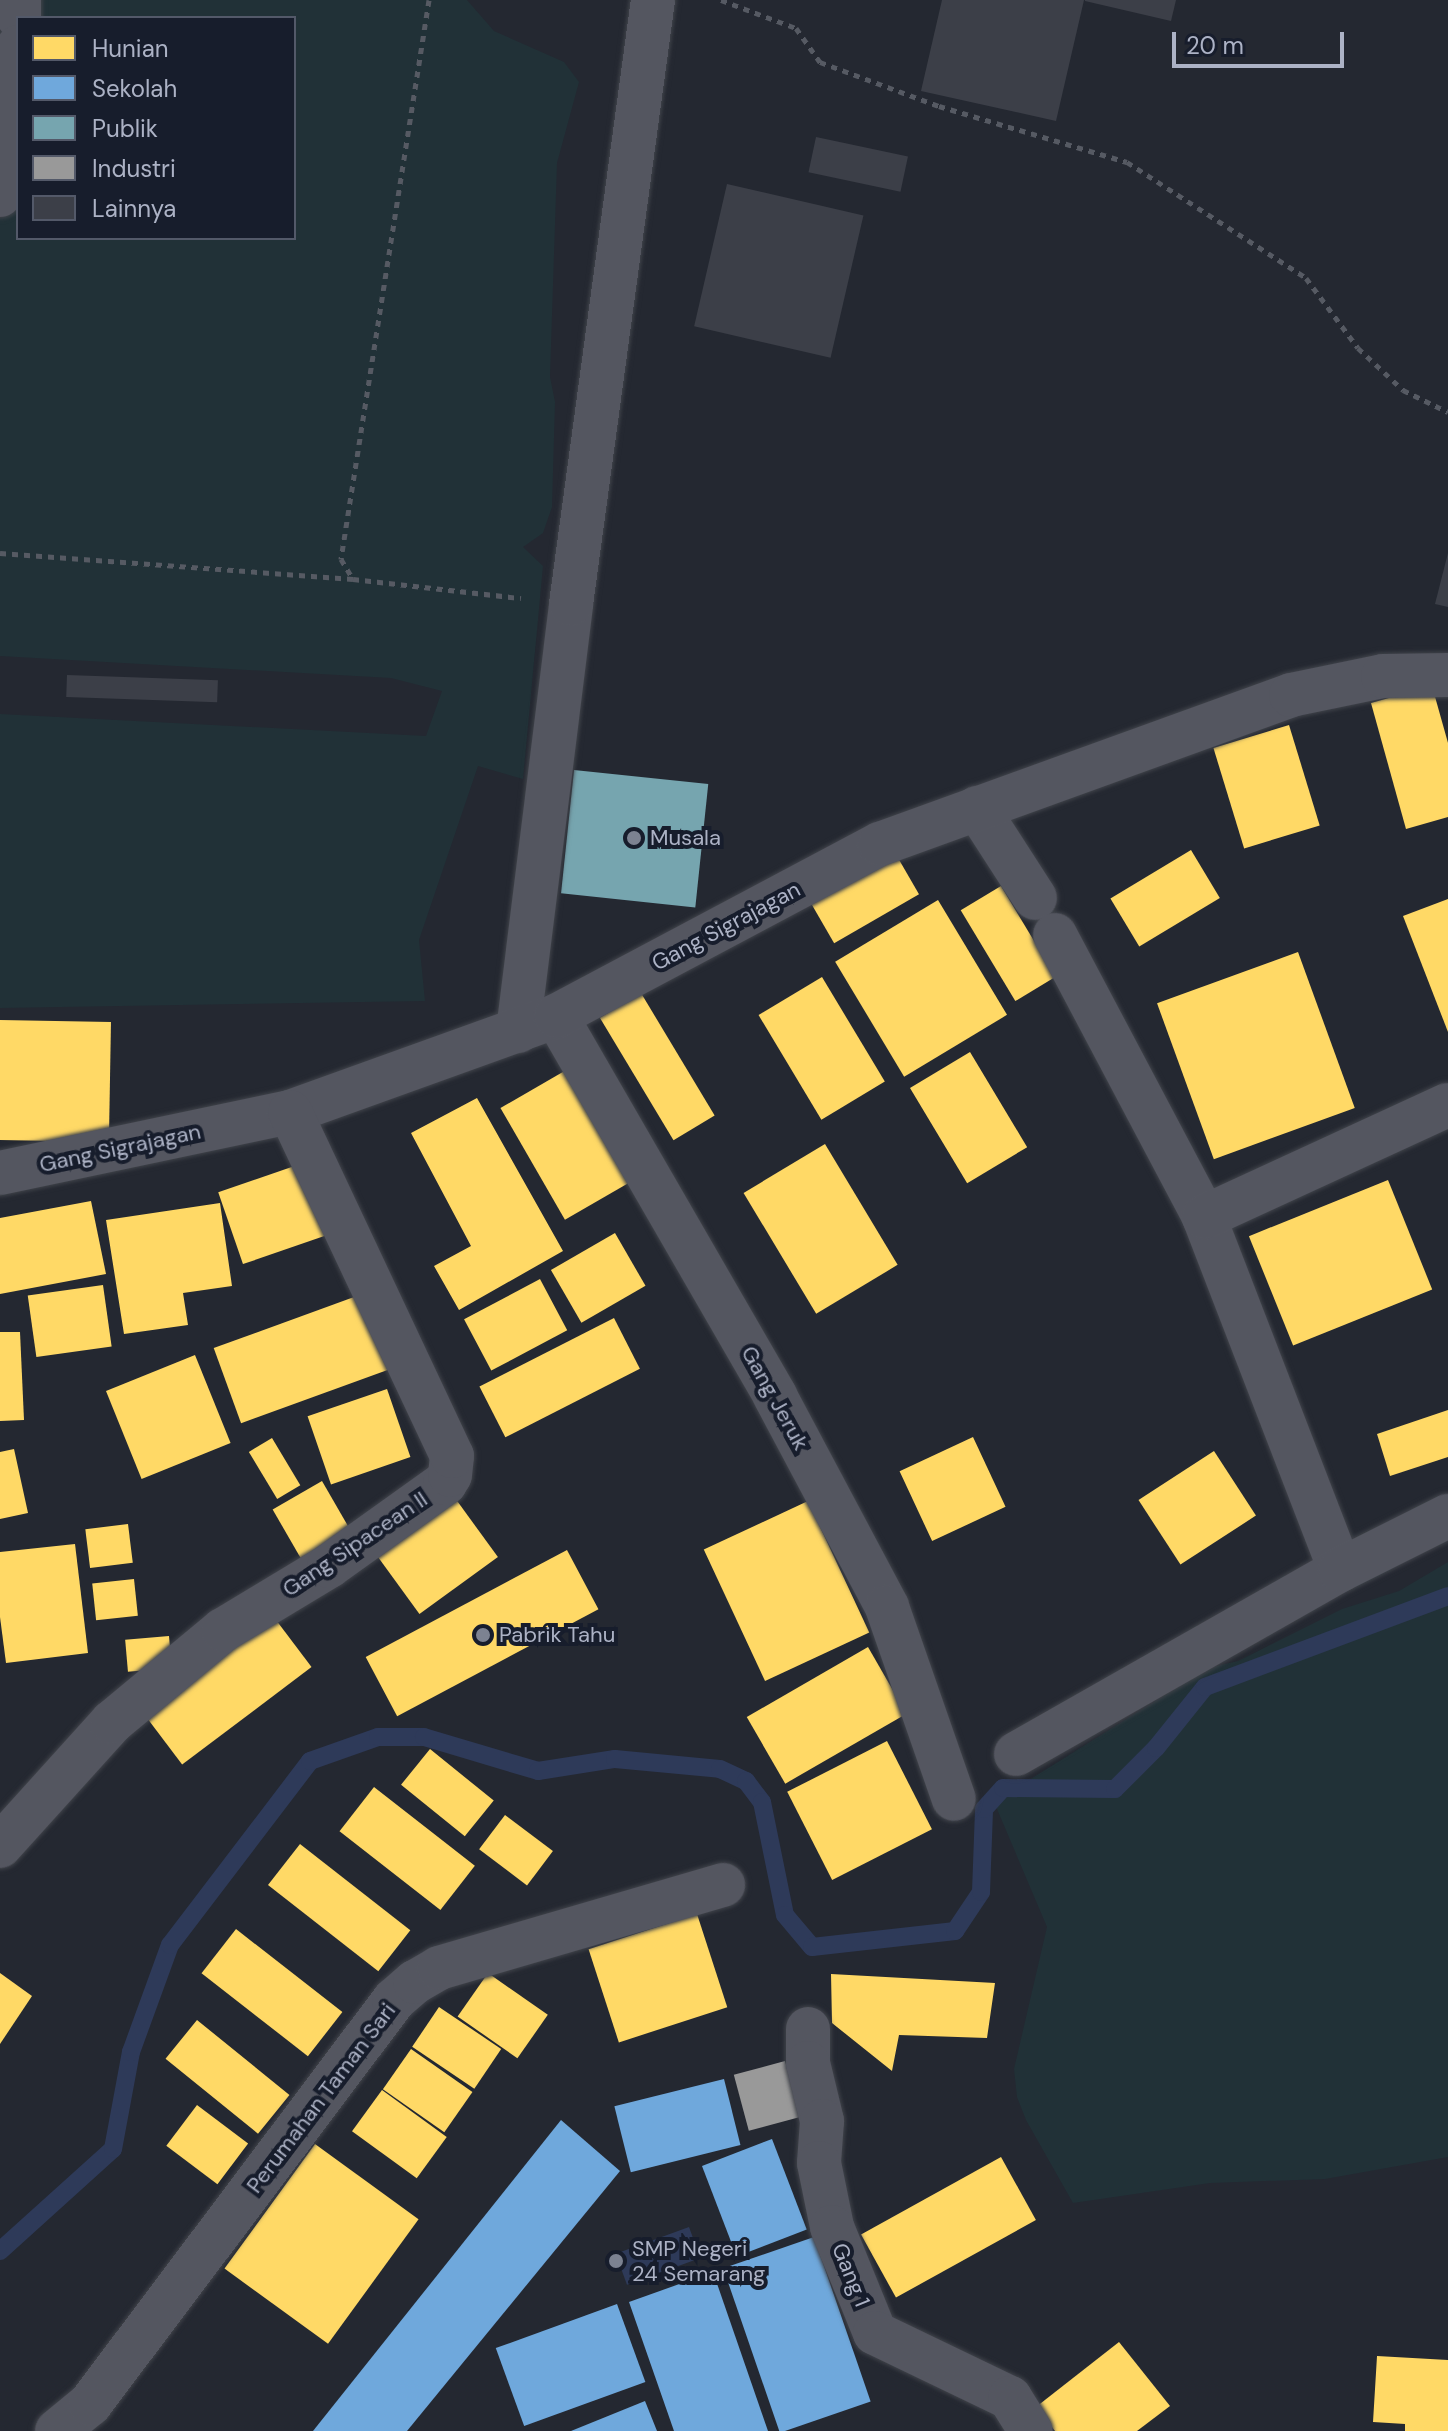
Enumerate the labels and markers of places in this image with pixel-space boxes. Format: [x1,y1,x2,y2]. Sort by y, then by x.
place label: Musala [650,825,721,851]
marker: Musala [625,829,643,847]
place label: Pabrik Tahu [499,1622,615,1648]
marker: Pabrik Tahu [474,1626,492,1644]
place label: SMP Negeri 24 Semarang [632,2235,765,2286]
marker: SMP Negeri 24 Semarang [607,2252,625,2270]

